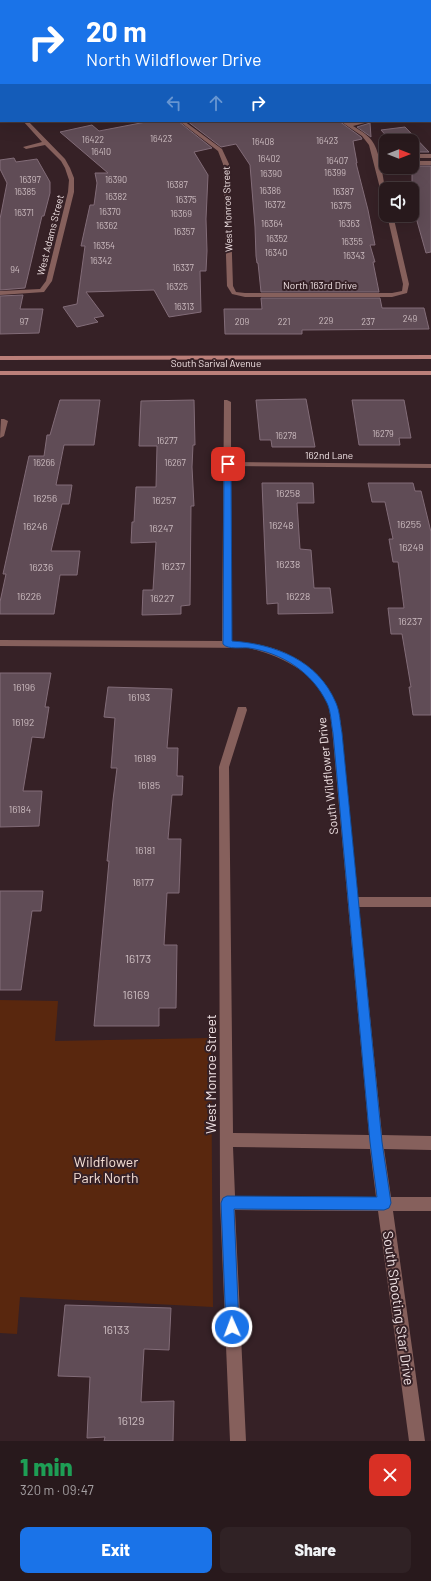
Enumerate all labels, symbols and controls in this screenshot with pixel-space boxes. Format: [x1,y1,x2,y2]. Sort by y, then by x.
text: 20 m [86,14,147,48]
icon: right [20,16,72,68]
text: North Wildflower Drive [86,48,262,70]
icon: left [163,92,185,114]
icon: ahead [205,92,227,114]
icon: right [247,92,269,114]
house number: 16423 [150,133,172,144]
house number: 16422 [82,134,104,145]
north arrow [379,134,419,174]
map controls [379,134,419,222]
house number: 16423 [316,135,338,146]
house number: 16408 [252,136,275,147]
house number: 16410 [91,146,111,157]
house number: 16402 [258,153,281,164]
house number: 16407 [326,155,349,166]
street label: West Monroe Street [219,166,234,252]
house number: 16399 [324,167,346,178]
house number: 16390 [260,168,282,179]
house number: 16397 [19,174,41,185]
house number: 16390 [105,174,127,185]
house number: 16387 [166,179,188,190]
button: sound [379,182,419,222]
house number: 16386 [259,185,281,196]
house number: 16385 [14,186,36,197]
house number: 16387 [332,186,354,197]
house number: 16382 [105,191,127,202]
street label: West Adams Street [34,193,66,277]
house number: 16375 [175,194,197,205]
house number: 16372 [264,199,286,210]
house number: 16375 [330,200,352,211]
house number: 16370 [99,206,121,217]
house number: 16371 [14,207,34,218]
house number: 16369 [170,208,192,219]
house number: 16364 [261,218,283,229]
house number: 16363 [338,218,360,229]
house number: 16362 [96,220,118,231]
house number: 16357 [173,226,195,237]
house number: 16352 [266,233,288,244]
house number: 16355 [341,236,363,247]
house number: 16354 [93,240,115,251]
house number: 16340 [265,247,287,258]
house number: 16343 [343,250,365,261]
house number: 16342 [90,255,112,266]
house number: 16337 [172,262,194,273]
house number: 94 [10,264,20,275]
street label: North 163rd Drive [283,279,357,291]
house number: 16325 [166,281,188,292]
house number: 16313 [174,301,194,312]
house number: 249 [403,313,418,324]
house number: 229 [319,315,333,326]
house number: 97 [20,316,29,327]
house number: 209 [235,316,250,327]
house number: 221 [278,316,290,327]
house number: 237 [361,316,376,327]
street label: South Sarival Avenue [171,357,261,369]
house number: 16279 [372,428,394,439]
house number: 16278 [275,430,297,441]
house number: 16277 [156,435,178,446]
pin [211,447,245,481]
street label: 162nd Lane [305,449,353,461]
icon: arrive [217,453,239,475]
house number: 16266 [33,457,55,468]
house number: 16267 [164,457,186,468]
house number: 16258 [276,487,300,499]
house number: 16256 [33,492,57,504]
house number: 16257 [152,494,176,506]
house number: 16255 [397,518,421,530]
house number: 16248 [269,519,293,531]
house number: 16246 [23,520,47,532]
house number: 16247 [149,522,173,534]
house number: 16249 [399,541,423,553]
house number: 16238 [276,558,300,570]
house number: 16237 [161,560,185,572]
house number: 16236 [29,561,53,573]
house number: 16226 [17,590,41,602]
house number: 16228 [286,590,310,602]
house number: 16227 [150,592,174,604]
house number: 16237 [398,615,422,627]
house number: 16196 [13,681,35,693]
house number: 16193 [128,691,150,703]
house number: 16192 [12,716,34,728]
street label: South Wildflower Drive [314,717,340,835]
house number: 16189 [134,752,156,764]
house number: 16185 [138,779,160,791]
house number: 16184 [9,803,31,815]
house number: 16181 [135,844,155,856]
house number: 16177 [132,876,154,888]
house number: 16173 [125,951,151,965]
house number: 16169 [123,987,149,1001]
street label: West Monroe Street [202,1014,219,1134]
park label: Wildflower Park North [73,1153,139,1186]
street label: South Shooting Star Drive [380,1230,418,1386]
position arrow [211,1306,253,1348]
house number: 16133 [103,1322,129,1336]
house number: 16129 [117,1413,145,1427]
text: 1 min [20,1452,73,1481]
button: close [369,1454,411,1496]
text: 320 m · 09:47 [20,1482,94,1498]
button: Exit [20,1527,212,1573]
button: Share [220,1527,411,1573]

